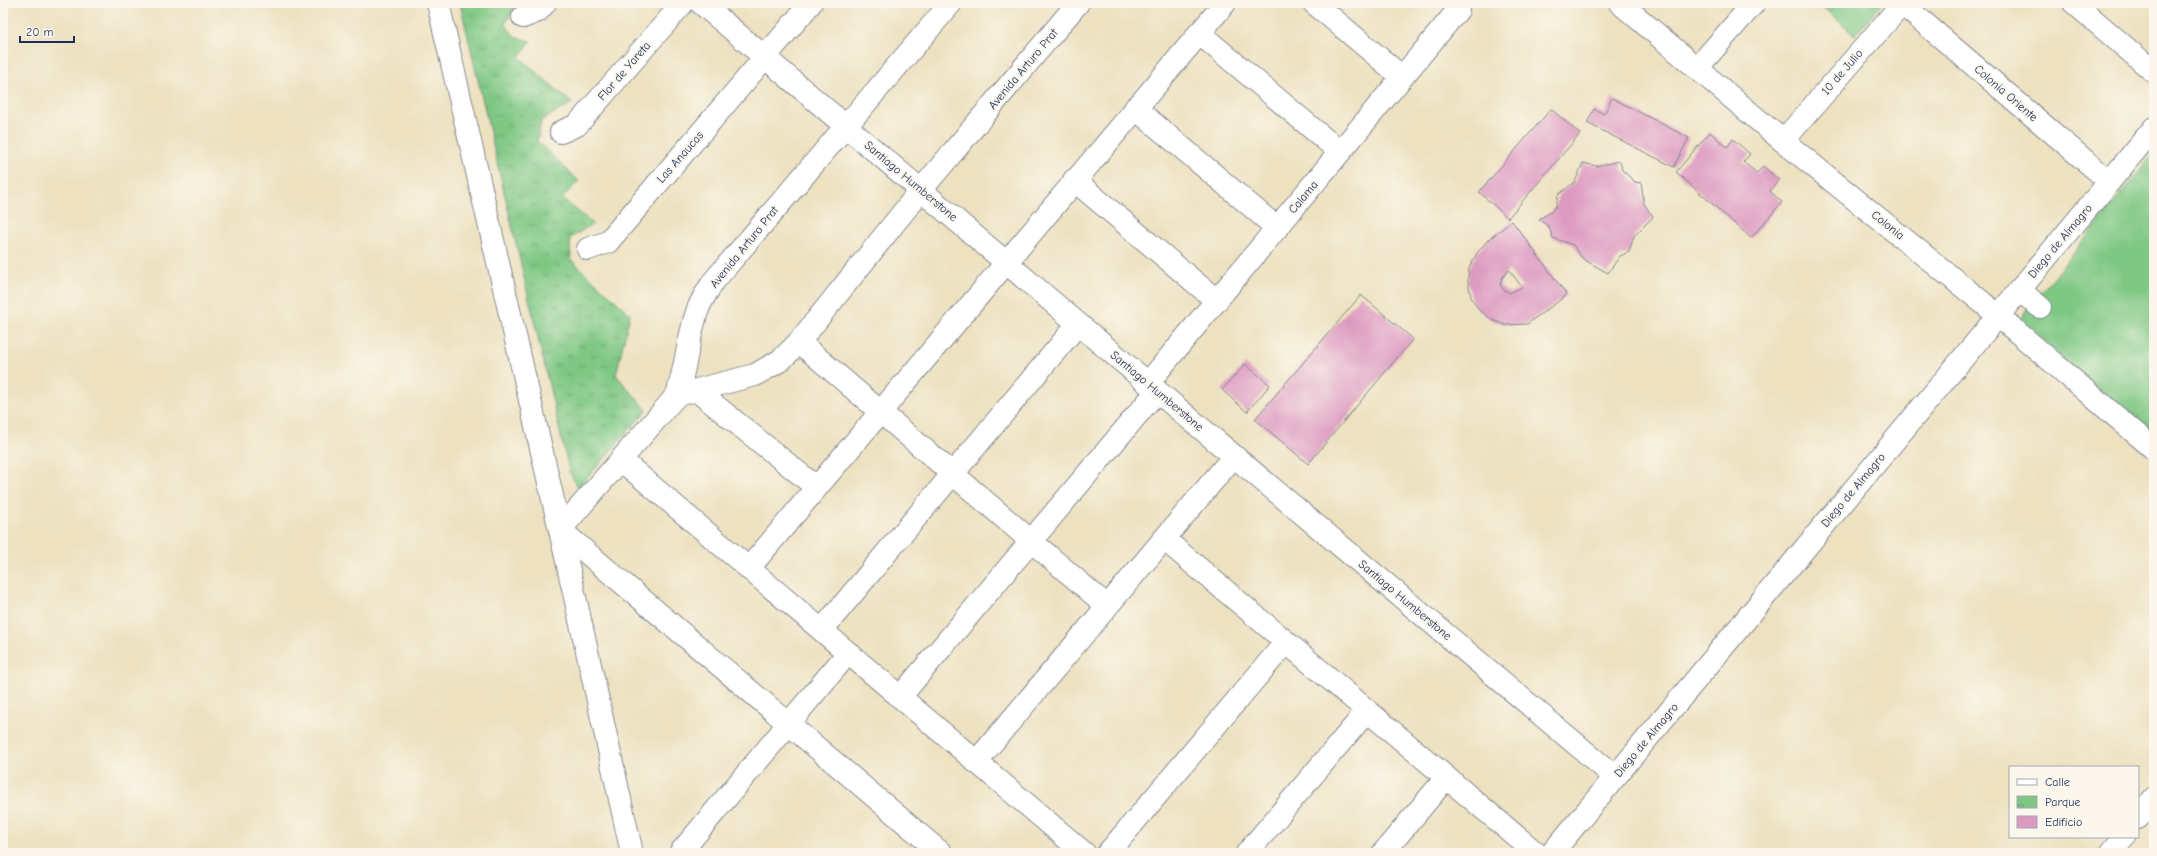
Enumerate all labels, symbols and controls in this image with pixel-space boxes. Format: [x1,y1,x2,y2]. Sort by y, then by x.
scale bar [20,18,74,44]
text: 20 m [26,25,54,39]
street label: Avenida Arturo Prat [985,25,1061,112]
street label: Flor de Yareta [595,39,653,103]
street label: 10 de Julio [1818,46,1866,98]
street label: Colonia Oriente [1972,62,2040,124]
street label: Las Anaucas [654,128,706,186]
street label: Santiago Humberstone [861,138,961,224]
street label: Calama [1285,178,1321,216]
street label: Diego de Almagro [2025,201,2095,281]
street label: Avenida Arturo Prat [707,203,782,291]
street label: Colonia [1869,208,1907,242]
street label: Santiago Humberstone [1107,348,1207,434]
street label: Diego de Almagro [1818,450,1888,530]
street label: Santiago Humberstone [1355,557,1455,643]
street label: Diego de Almagro [1611,700,1681,780]
legend [2009,766,2139,838]
text: Calle [2045,775,2070,789]
text: Parque [2045,795,2080,809]
text: Edificio [2045,815,2082,829]

